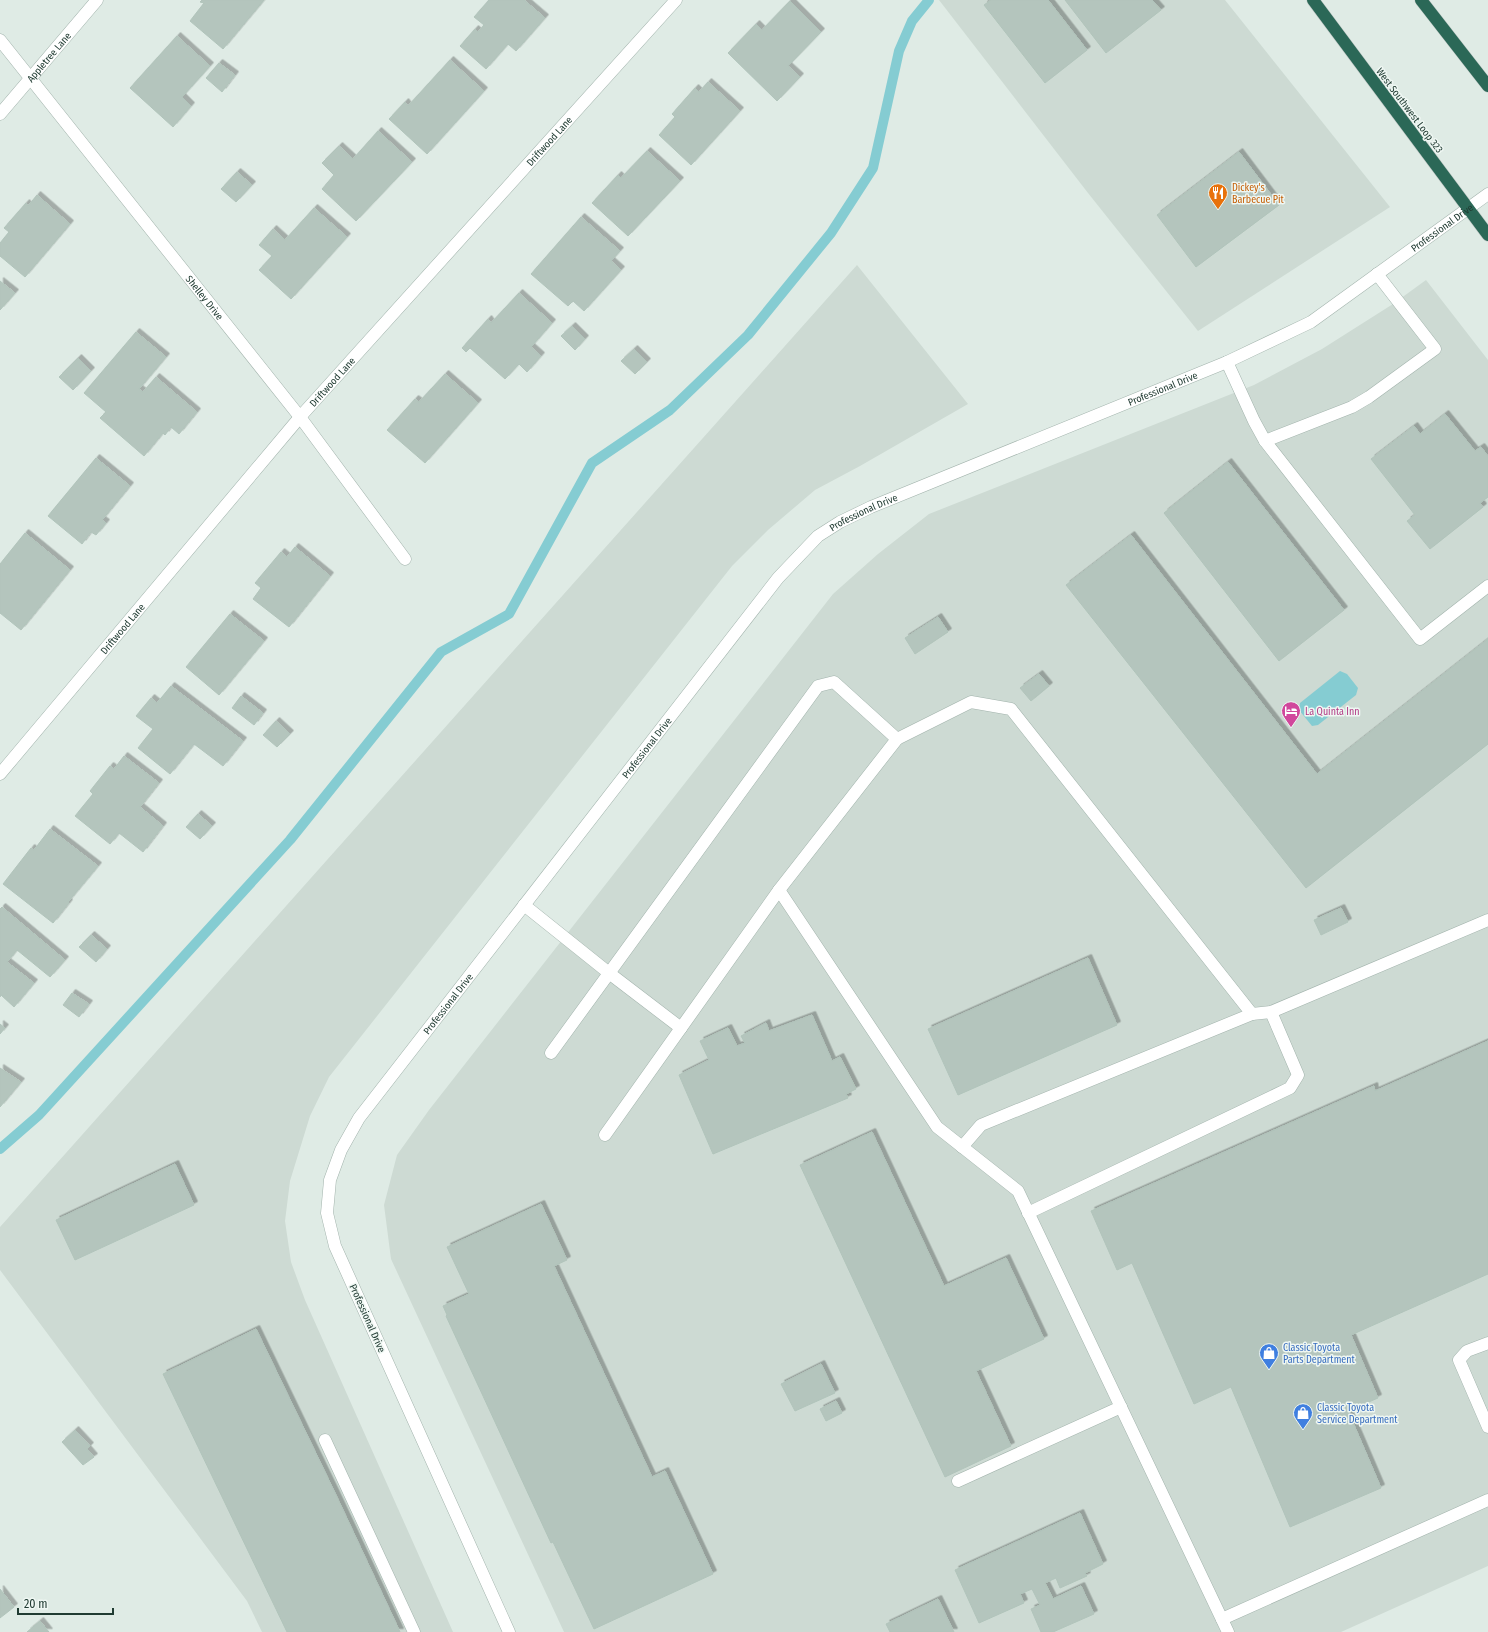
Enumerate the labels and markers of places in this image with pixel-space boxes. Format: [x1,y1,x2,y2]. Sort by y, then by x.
restaurant icon: Dickey's Barbecue Pit [1207,182,1229,210]
place label: Dickey's Barbecue Pit [1232,182,1285,206]
hotel icon: La Quinta Inn [1280,700,1302,728]
place label: La Quinta Inn [1305,706,1360,718]
shop icon: Classic Toyota Parts Department [1258,1342,1280,1370]
place label: Classic Toyota Parts Department [1283,1342,1356,1366]
shop icon: Classic Toyota Service Department [1292,1402,1314,1430]
place label: Classic Toyota Service Department [1317,1402,1398,1426]

